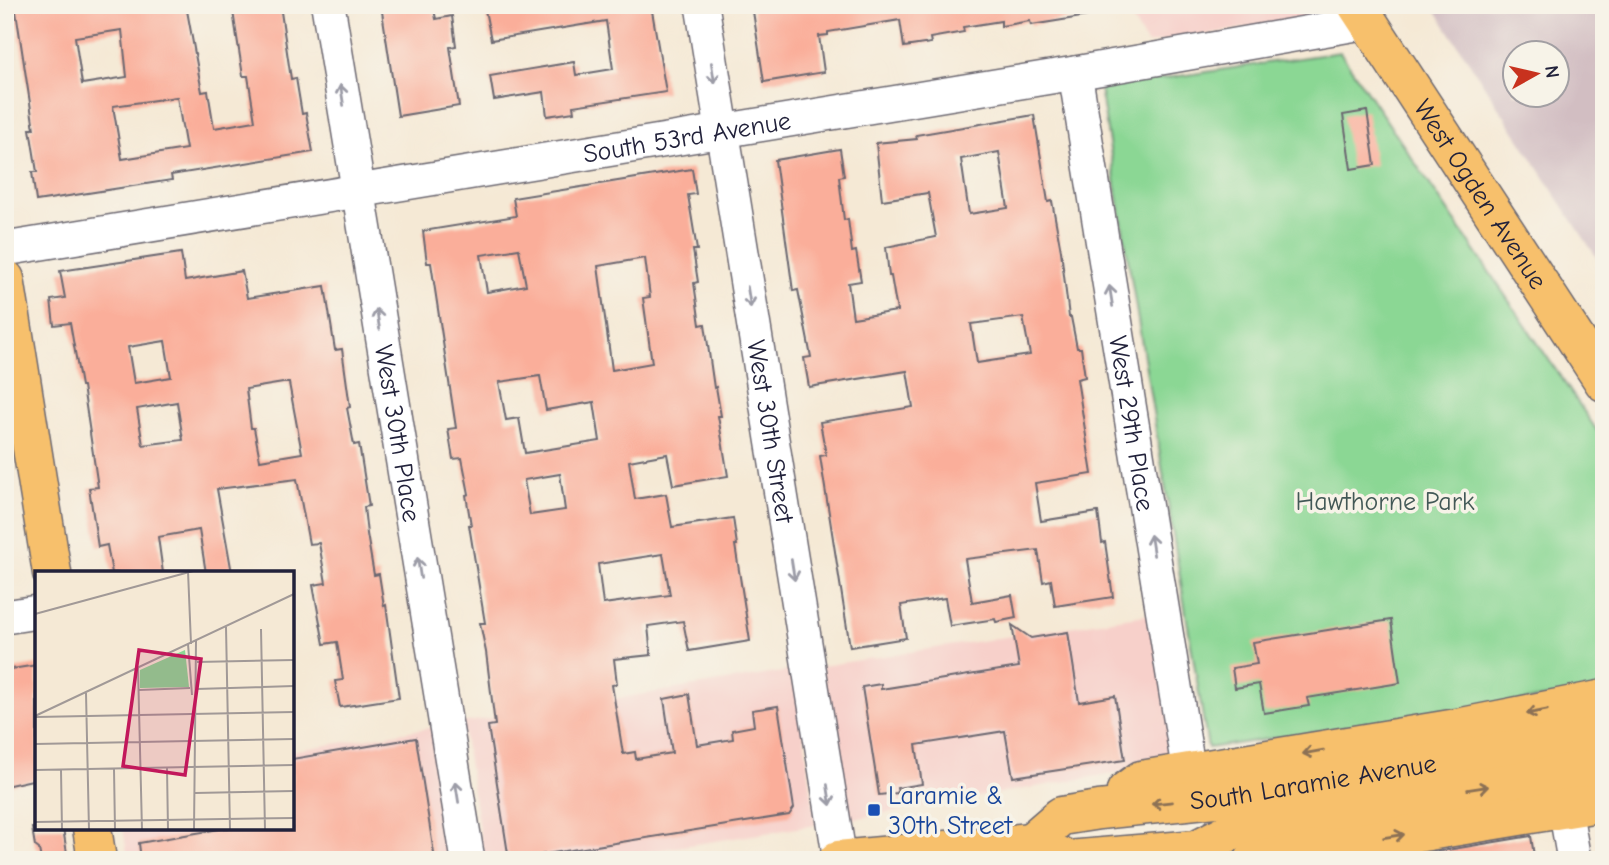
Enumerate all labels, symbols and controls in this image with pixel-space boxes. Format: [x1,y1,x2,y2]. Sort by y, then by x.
north arrow [1500,38,1570,108]
one-way arrow [706,61,719,84]
text: N [1540,64,1564,79]
one-way arrow [335,84,348,107]
street label: West Ogden Avenue [1407,94,1553,295]
street label: South 53rd Avenue [581,106,793,170]
one-way arrow [743,285,756,308]
one-way arrow [1104,285,1117,308]
one-way arrow [371,308,384,331]
street label: West 29th Place [1102,334,1160,514]
street label: West 30th Street [740,338,800,527]
street label: West 30th Place [368,343,426,524]
park label: Hawthorne Park [1295,487,1475,517]
one-way arrow [1145,534,1158,557]
one-way arrow [412,557,425,580]
one-way arrow [787,558,800,581]
inset map [35,571,294,830]
one-way arrow [1526,706,1549,720]
one-way arrow [1302,746,1325,759]
street label: South Laramie Avenue [1188,749,1438,817]
place label: Laramie & 30th Street [888,781,1014,841]
one-way arrow [1466,781,1489,794]
one-way arrow [450,782,463,804]
one-way arrow [823,783,836,806]
one-way arrow [1151,797,1174,810]
marker: Laramie & 30th Street [866,802,882,818]
one-way arrow [1382,829,1405,842]

